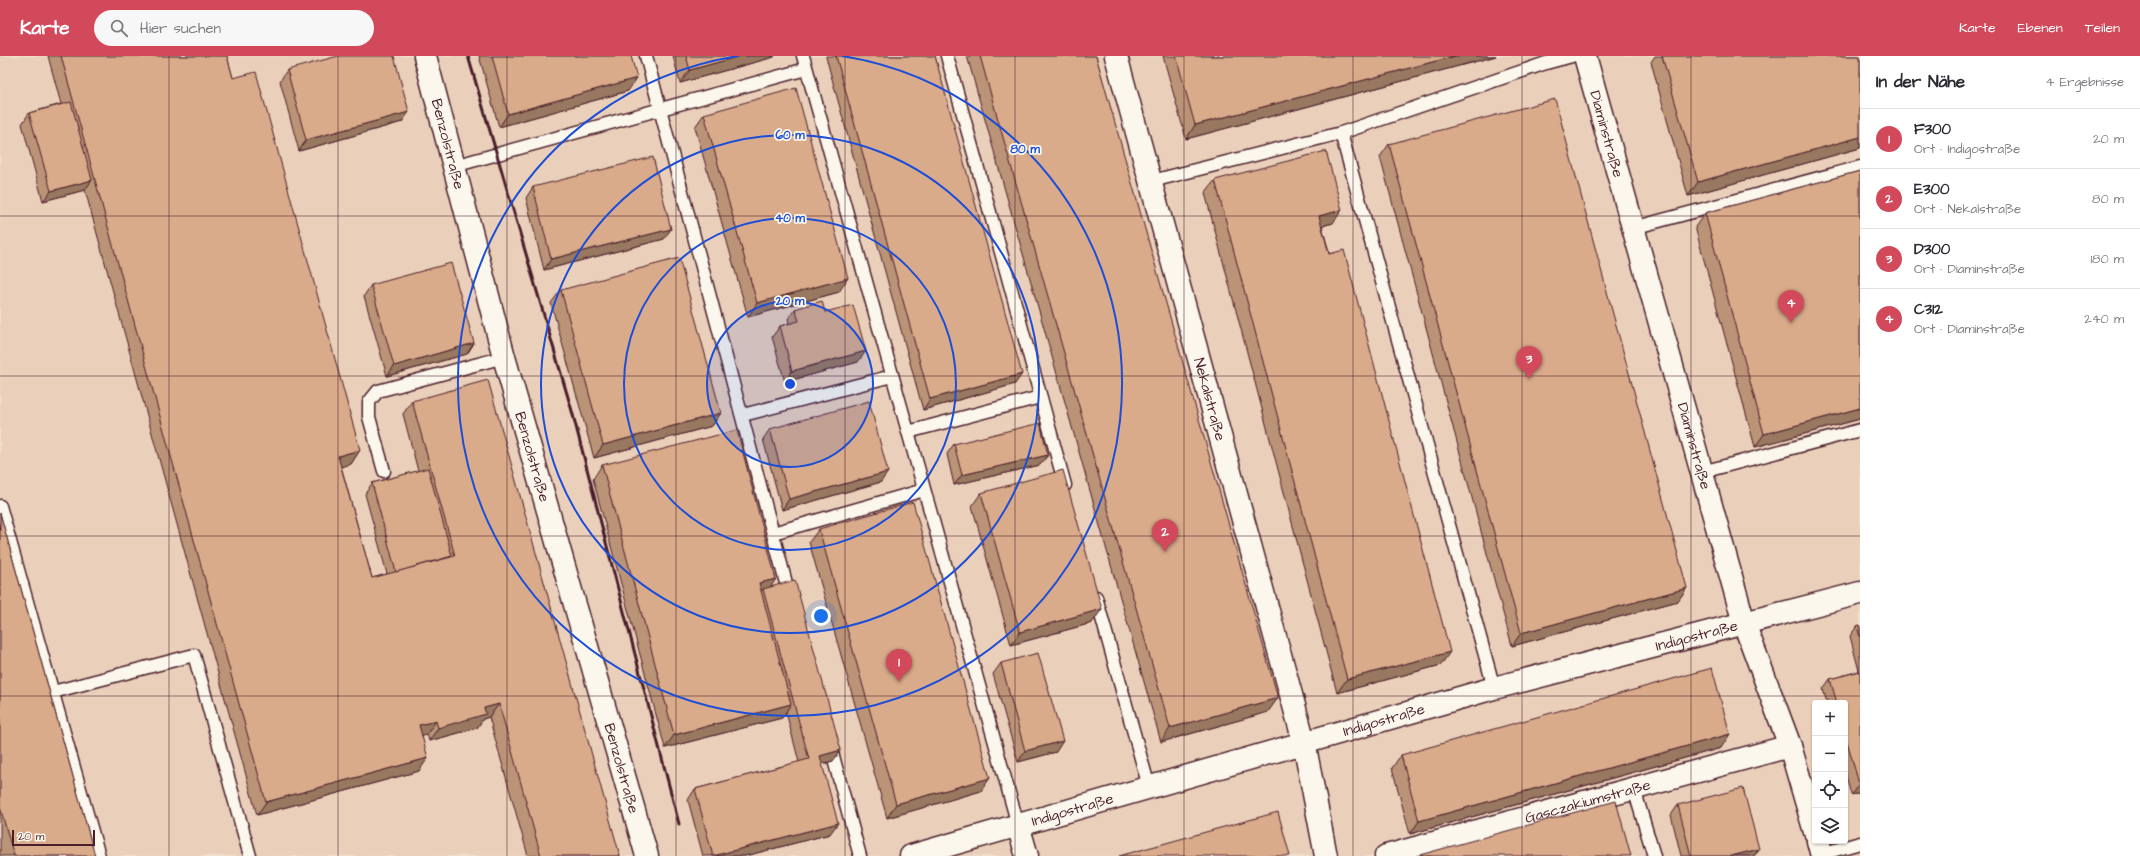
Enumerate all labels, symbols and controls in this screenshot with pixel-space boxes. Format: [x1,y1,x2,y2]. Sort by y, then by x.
search box [94,10,374,46]
text: Karte [20,15,70,42]
icon: search [108,17,130,39]
text: Hier suchen [140,18,221,39]
text: Karte [1959,18,1996,38]
text: Ebenen [2018,18,2063,38]
text: Teilen [2085,18,2120,38]
text: In der Nähe [1876,70,1965,94]
text: 4 Ergebnisse [2045,73,2124,91]
street label: Diaminstraße [1585,88,1629,180]
street label: Benzolstraße [426,96,470,192]
text: F300 [1914,119,1951,140]
text: 60 m [775,127,805,144]
text: 1 [1888,130,1890,148]
text: 20 m [2093,130,2124,148]
text: Ort · Indigostraße [1914,140,2020,158]
text: 80 m [1010,141,1040,158]
text: E300 [1914,179,1949,200]
text: 2 [1885,190,1893,208]
text: 80 m [2092,190,2124,208]
text: Ort · Nekalstraße [1914,200,2021,218]
text: 40 m [775,210,806,227]
text: D300 [1914,239,1950,260]
text: 3 [1886,250,1892,268]
text: 180 m [2090,250,2124,268]
text: Ort · Diaminstraße [1914,260,2025,278]
pin: 4 [1778,290,1804,323]
text: 20 m [775,293,805,310]
text: C312 [1914,299,1943,320]
text: 4 [1885,310,1893,328]
text: 240 m [2084,310,2124,328]
text: Ort · Diaminstraße [1914,320,2025,338]
pin: 3 [1516,346,1542,379]
street label: Nekalstraße [1189,356,1231,443]
centre of rings [783,377,797,391]
street label: Diaminstraße [1672,400,1717,492]
street label: Benzolstraße [510,409,555,504]
pin: 2 [1152,519,1178,552]
your location [811,606,831,626]
street label: Indigostraße [1653,615,1740,656]
pin: 1 [886,649,912,682]
street label: Indigostraße [1340,698,1427,742]
map controls [1812,700,1848,844]
button: + [1812,700,1848,736]
street label: Benzolstraße [599,721,645,816]
button: − [1812,736,1848,772]
button: locate [1812,772,1848,808]
street label: Gasczakiumstraße [1523,774,1653,828]
street label: Indigostraße [1029,788,1116,831]
button: layers [1812,808,1848,844]
scale bar [12,828,95,847]
text: 20 m [18,829,44,844]

